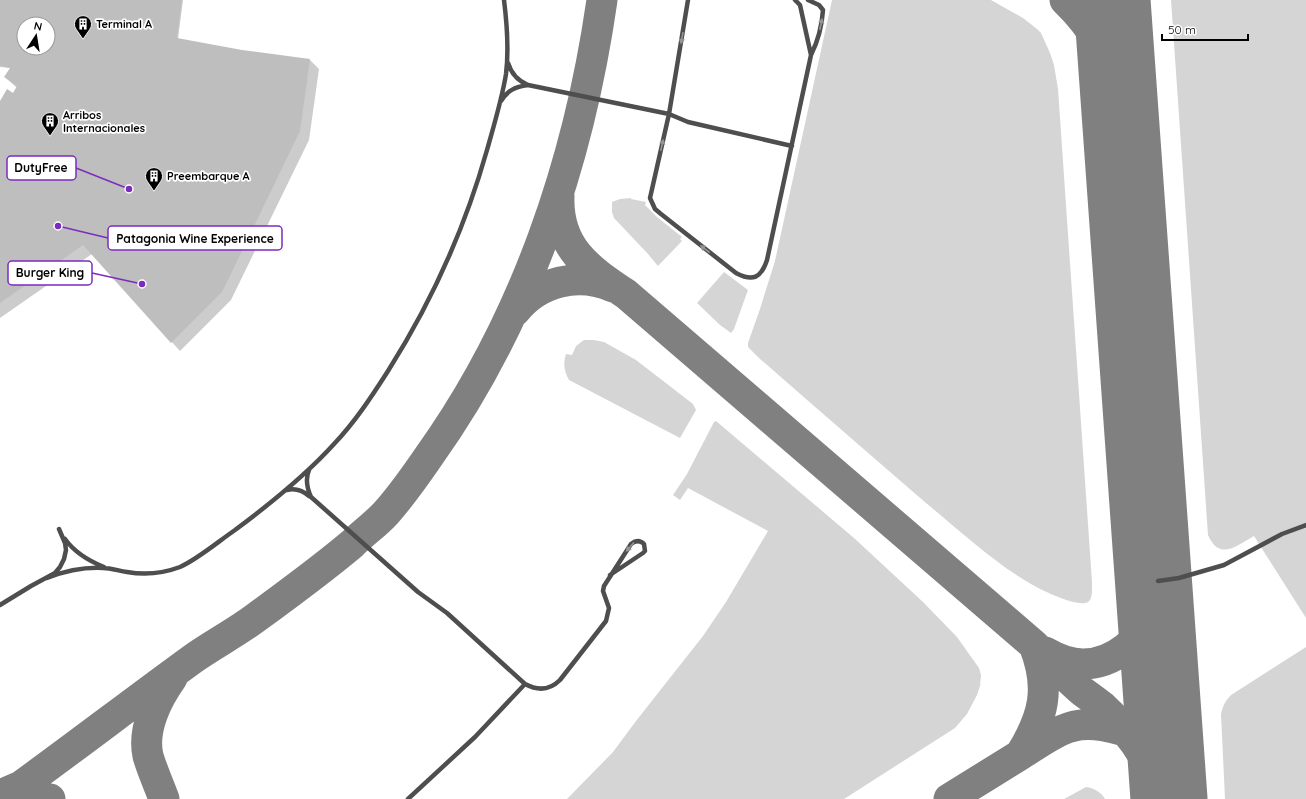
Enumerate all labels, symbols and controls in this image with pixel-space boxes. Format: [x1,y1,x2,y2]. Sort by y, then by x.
building icon: Terminal A [73,14,93,39]
north arrow [16,16,56,56]
scale bar [1162,16,1248,42]
place label: Terminal A [96,17,152,31]
one-way arrow [818,18,824,30]
text: N [33,19,43,34]
text: 50 m [1168,22,1196,37]
one-way arrow [678,32,684,45]
place label: Arribos Internacionales [63,108,145,135]
building icon: Arribos Internacionales [40,111,60,136]
one-way arrow [659,139,665,152]
callout: DutyFree [7,156,76,180]
text: DutyFree [14,160,68,175]
building icon: Preembarque A [144,166,164,191]
place label: Preembarque A [167,169,250,183]
callout: Patagonia Wine Experience [108,226,282,250]
text: Patagonia Wine Experience [116,231,274,246]
one-way arrow [700,245,710,253]
callout: Burger King [8,261,92,285]
text: Burger King [16,265,84,280]
one-way arrow [626,542,635,552]

